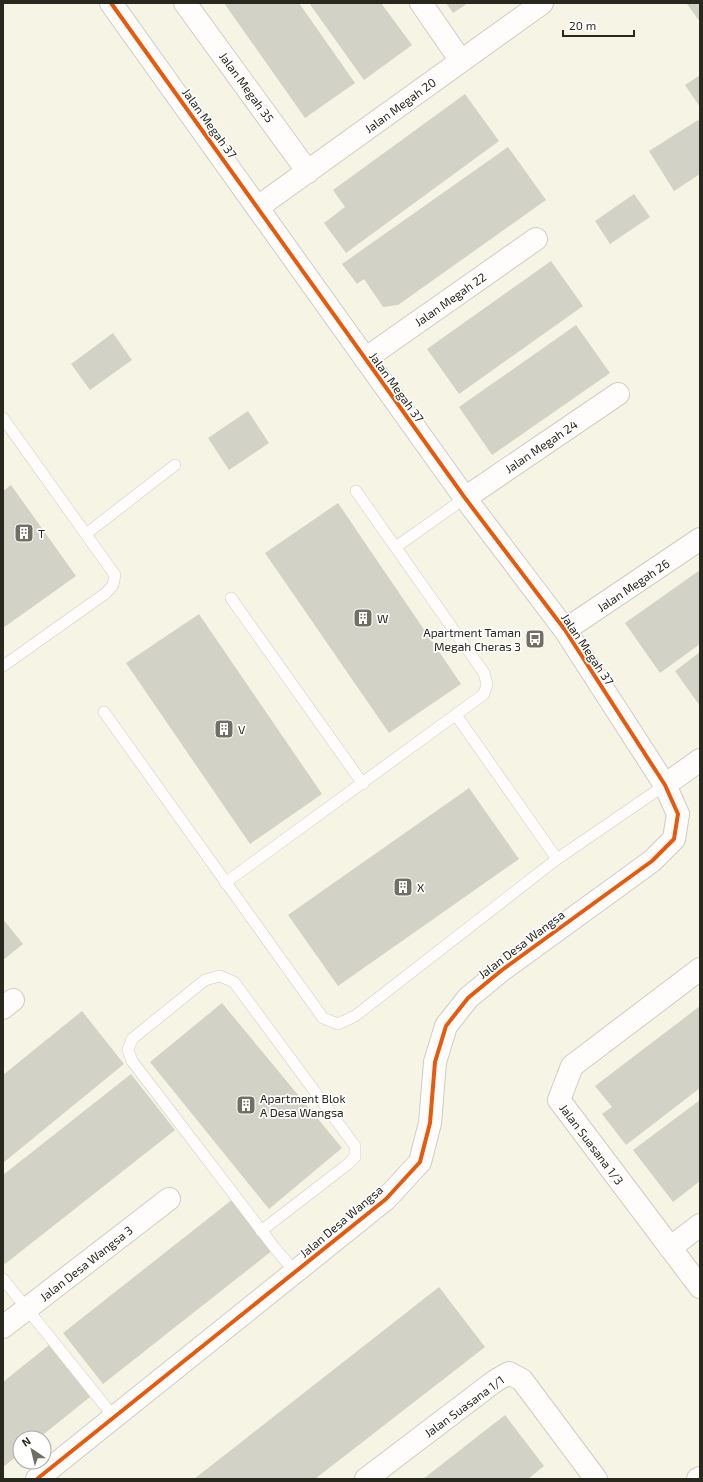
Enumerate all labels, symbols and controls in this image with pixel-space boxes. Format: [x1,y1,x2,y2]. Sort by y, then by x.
scale bar [563,12,634,38]
text: 20 m [569,18,596,32]
street label: Jalan Megah 35 [217,49,277,125]
street label: Jalan Megah 20 [362,75,438,135]
street label: Jalan Megah 37 [180,85,240,161]
street label: Jalan Megah 22 [412,269,489,329]
street label: Jalan Megah 37 [367,349,427,425]
street label: Jalan Megah 24 [502,417,580,475]
building icon: T [13,522,35,544]
place label: T [38,526,45,540]
street label: Jalan Megah 26 [594,556,672,614]
building icon: W [352,607,374,629]
place label: W [377,611,388,625]
street label: Jalan Megah 37 [559,611,617,687]
place label: Apartment Taman Megah Cheras 3 [423,625,521,653]
bus stop icon: Apartment Taman Megah Cheras 3 [524,628,546,650]
building icon: V [213,718,235,740]
place label: V [238,722,246,736]
building icon: X [392,876,414,898]
place label: X [417,880,425,894]
street label: Jalan Desa Wangsa [475,907,567,981]
place label: Apartment Blok A Desa Wangsa [260,1091,346,1119]
building icon: Apartment Blok A Desa Wangsa [235,1094,257,1116]
street label: Jalan Suasana 1/3 [557,1101,627,1187]
street label: Jalan Desa Wangsa [297,1182,385,1260]
street label: Jalan Desa Wangsa 3 [37,1223,135,1303]
street label: Jalan Suasana 1/1 [421,1372,507,1440]
north arrow [12,1430,52,1470]
text: N [19,1434,33,1449]

